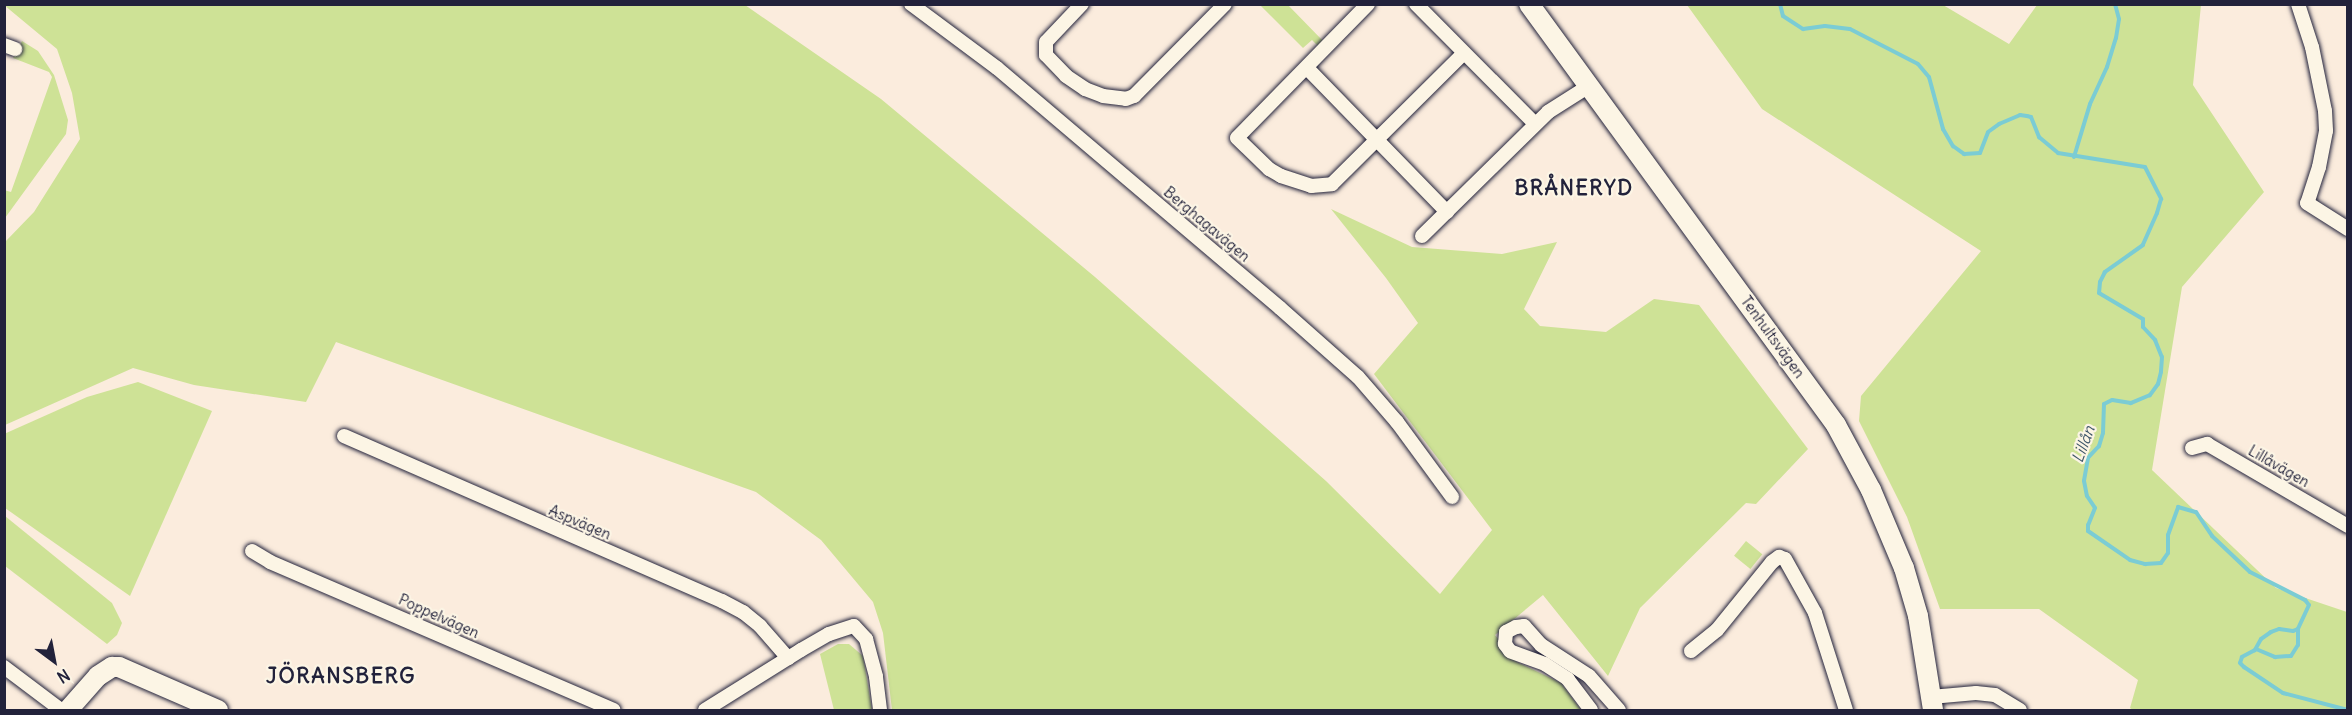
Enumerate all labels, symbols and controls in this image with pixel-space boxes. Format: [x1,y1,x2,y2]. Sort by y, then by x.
district label: BRÅNERYD [1514,175,1634,201]
street label: Berghagavägen [1160,183,1254,265]
street label: Tenhultsvägen [1737,292,1809,382]
water label: Lillån [2068,423,2098,465]
street label: Lillåvägen [2245,441,2313,491]
street label: Aspvägen [546,501,614,543]
street label: Poppelvägen [396,590,482,642]
north arrow [24,631,84,691]
district label: JÖRANSBERG [266,663,416,689]
text: N [54,665,74,688]

